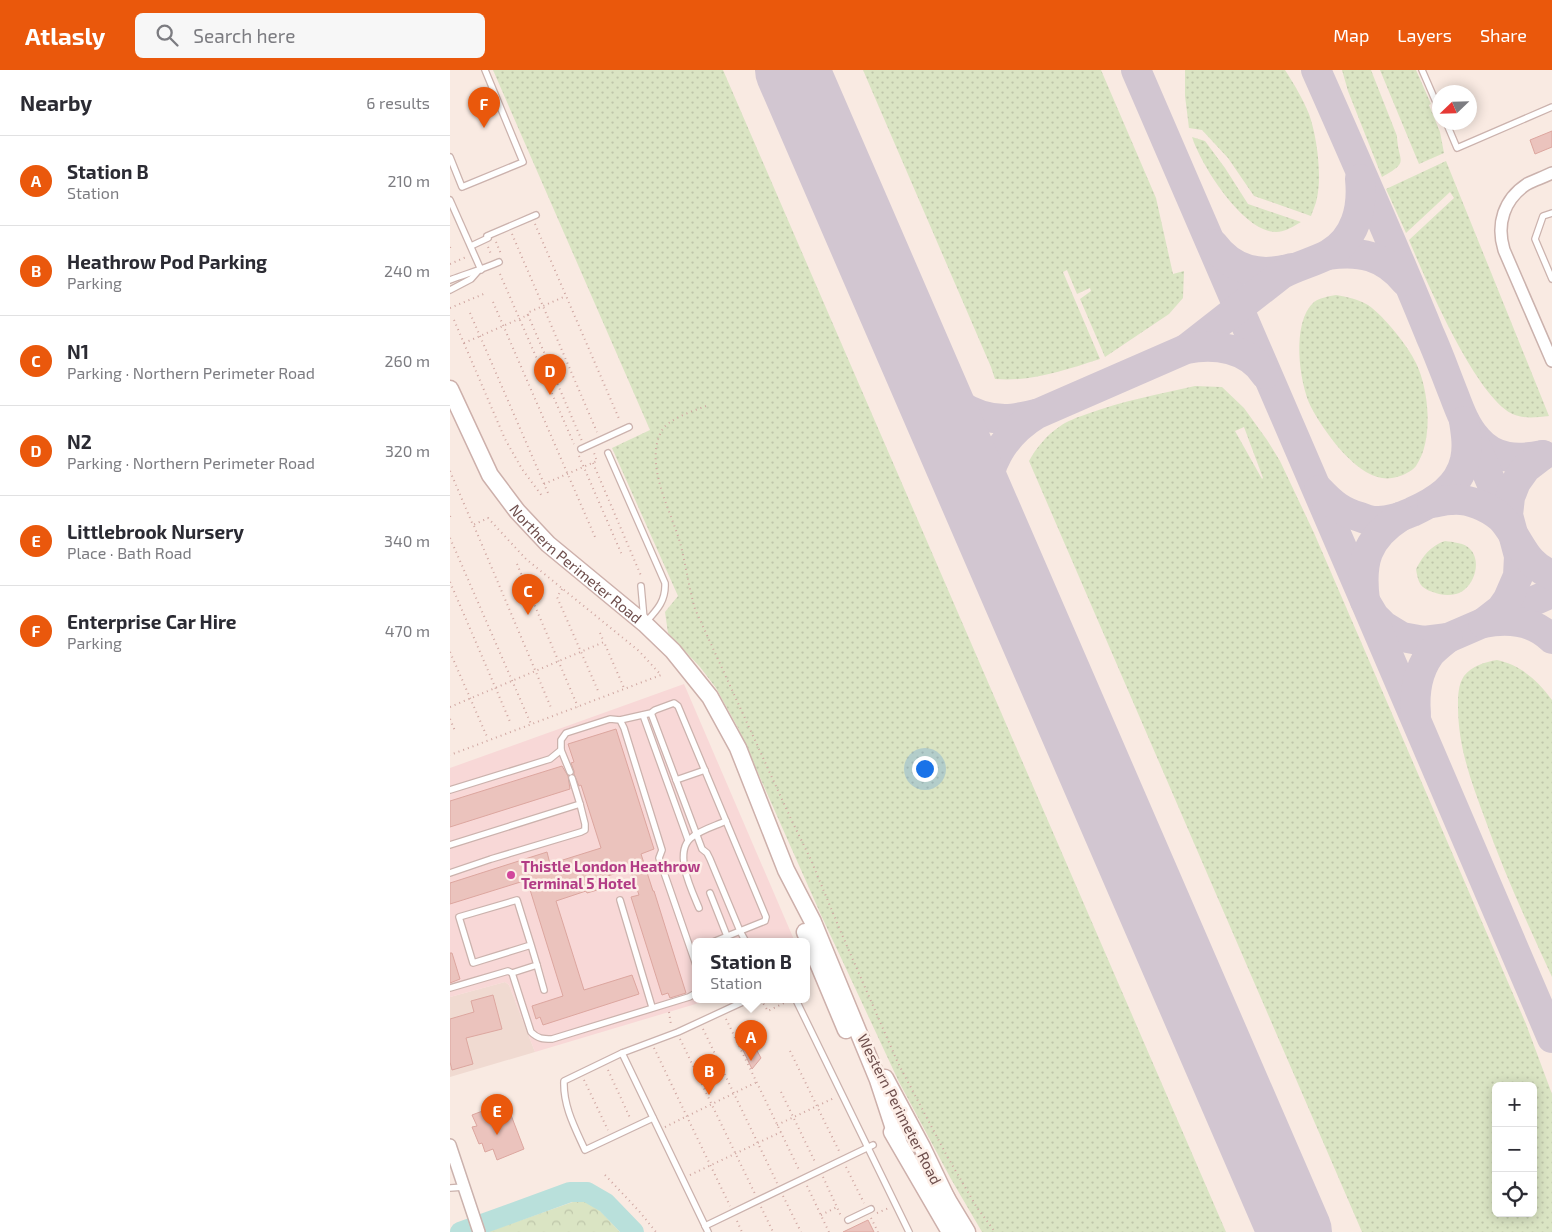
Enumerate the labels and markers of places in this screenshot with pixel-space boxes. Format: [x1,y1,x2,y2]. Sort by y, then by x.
pin: F [468,87,500,128]
pin: D [534,354,566,395]
pin: C [512,574,544,615]
place label: Thistle London Heathrow Terminal 5 Hotel [521,857,700,892]
marker: Thistle London Heathrow Terminal 5 Hotel [505,869,517,881]
pin: A [735,1020,767,1061]
pin: B [693,1054,725,1095]
pin: E [481,1094,513,1135]

